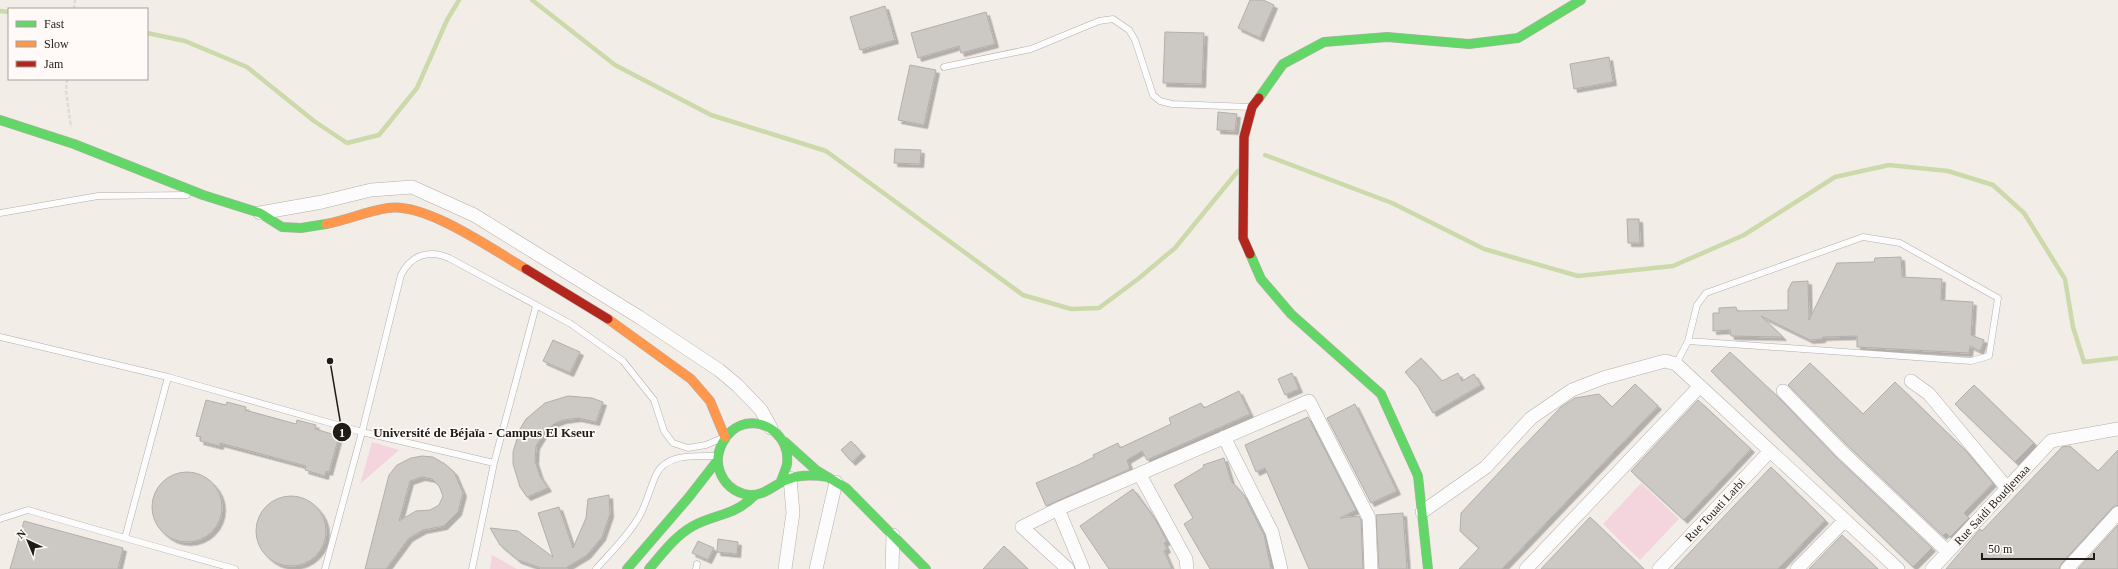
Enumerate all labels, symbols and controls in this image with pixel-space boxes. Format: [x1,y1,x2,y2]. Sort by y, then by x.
legend [8,8,148,80]
text: Fast [44,17,65,31]
text: Slow [44,37,69,51]
text: Jam [44,57,64,71]
callout: Université de Béjaïa - Campus El Kseur [332,420,616,445]
text: Université de Béjaïa - Campus El Kseur [373,425,595,440]
text: 1 [339,426,345,440]
street label: Rue Saidi Boudjemaa [1951,461,2033,548]
street label: Rue Touati Larbi [1682,475,1748,545]
north arrow [8,521,48,561]
text: N [14,527,28,541]
scale bar [1982,535,2094,561]
text: 50 m [1988,542,2013,556]

